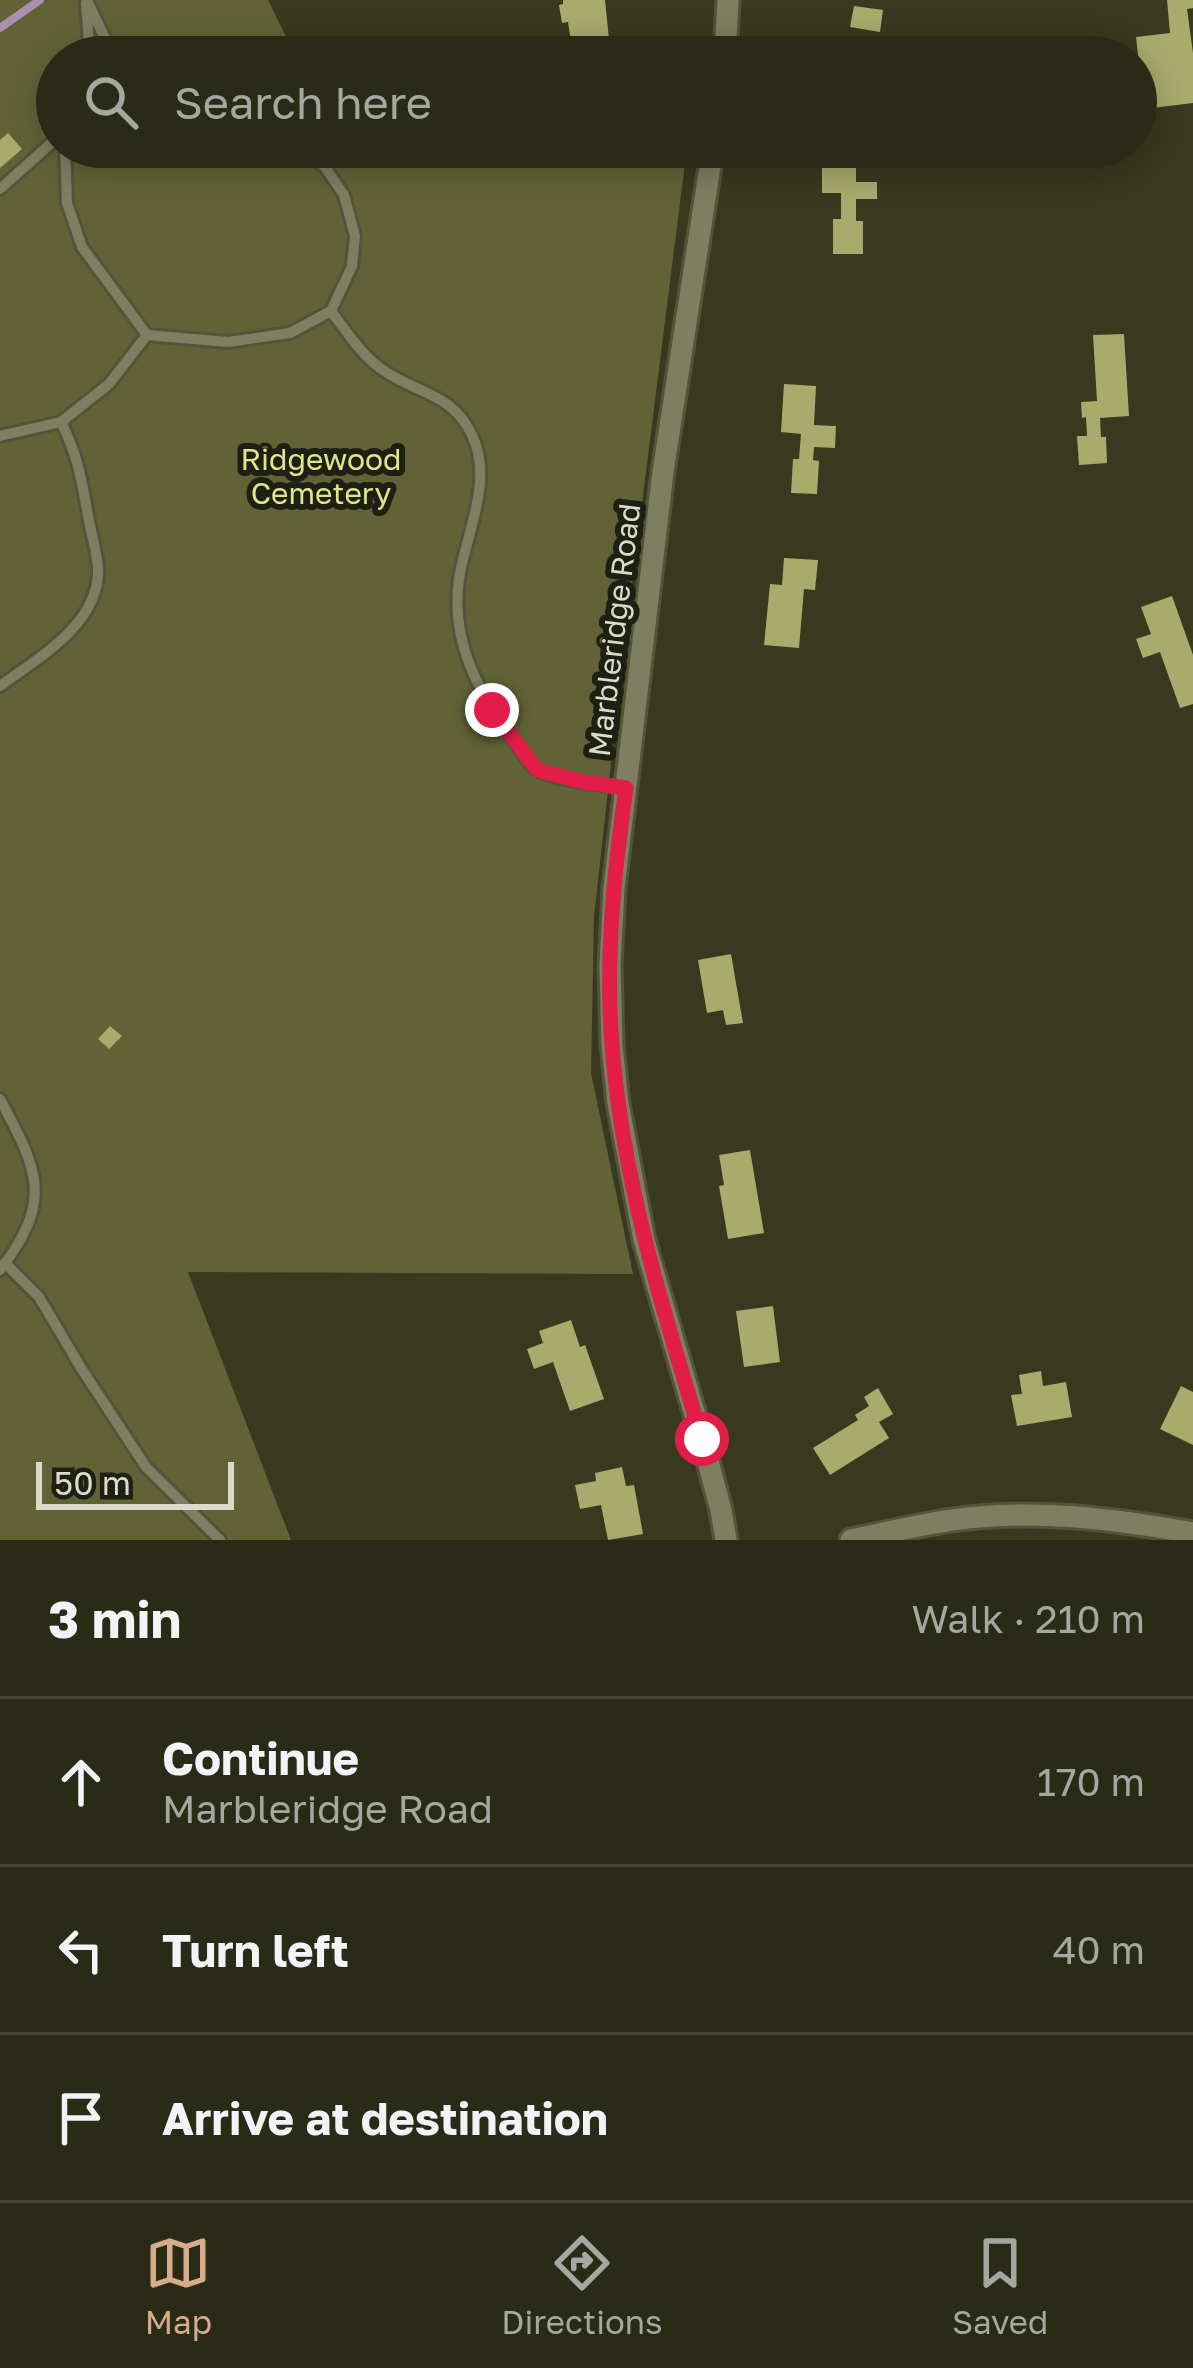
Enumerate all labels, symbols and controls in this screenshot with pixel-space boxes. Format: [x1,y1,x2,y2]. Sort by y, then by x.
search box [36,36,1157,168]
icon: search [78,69,144,135]
text: Search here [174,75,432,129]
park label: Ridgewood Cemetery [241,441,401,511]
street label: Marbleridge Road [581,501,647,759]
route end [465,683,519,737]
route start [675,1412,729,1466]
scale bar [36,1456,234,1509]
text: 50 m [54,1463,131,1502]
text: 3 min [48,1588,181,1649]
text: Walk · 210 m [911,1595,1145,1642]
text: Continue [162,1731,359,1785]
icon: ahead [48,1749,114,1815]
text: 170 m [1037,1758,1145,1805]
text: Marbleridge Road [162,1785,493,1832]
icon: left [48,1917,114,1983]
text: Turn left [162,1923,349,1977]
text: 40 m [1053,1926,1145,1973]
icon: arrive [48,2085,114,2151]
text: Arrive at destination [162,2091,608,2145]
tab: Map [145,2230,212,2341]
tab: Directions [501,2230,663,2341]
tab: Saved [952,2230,1048,2341]

